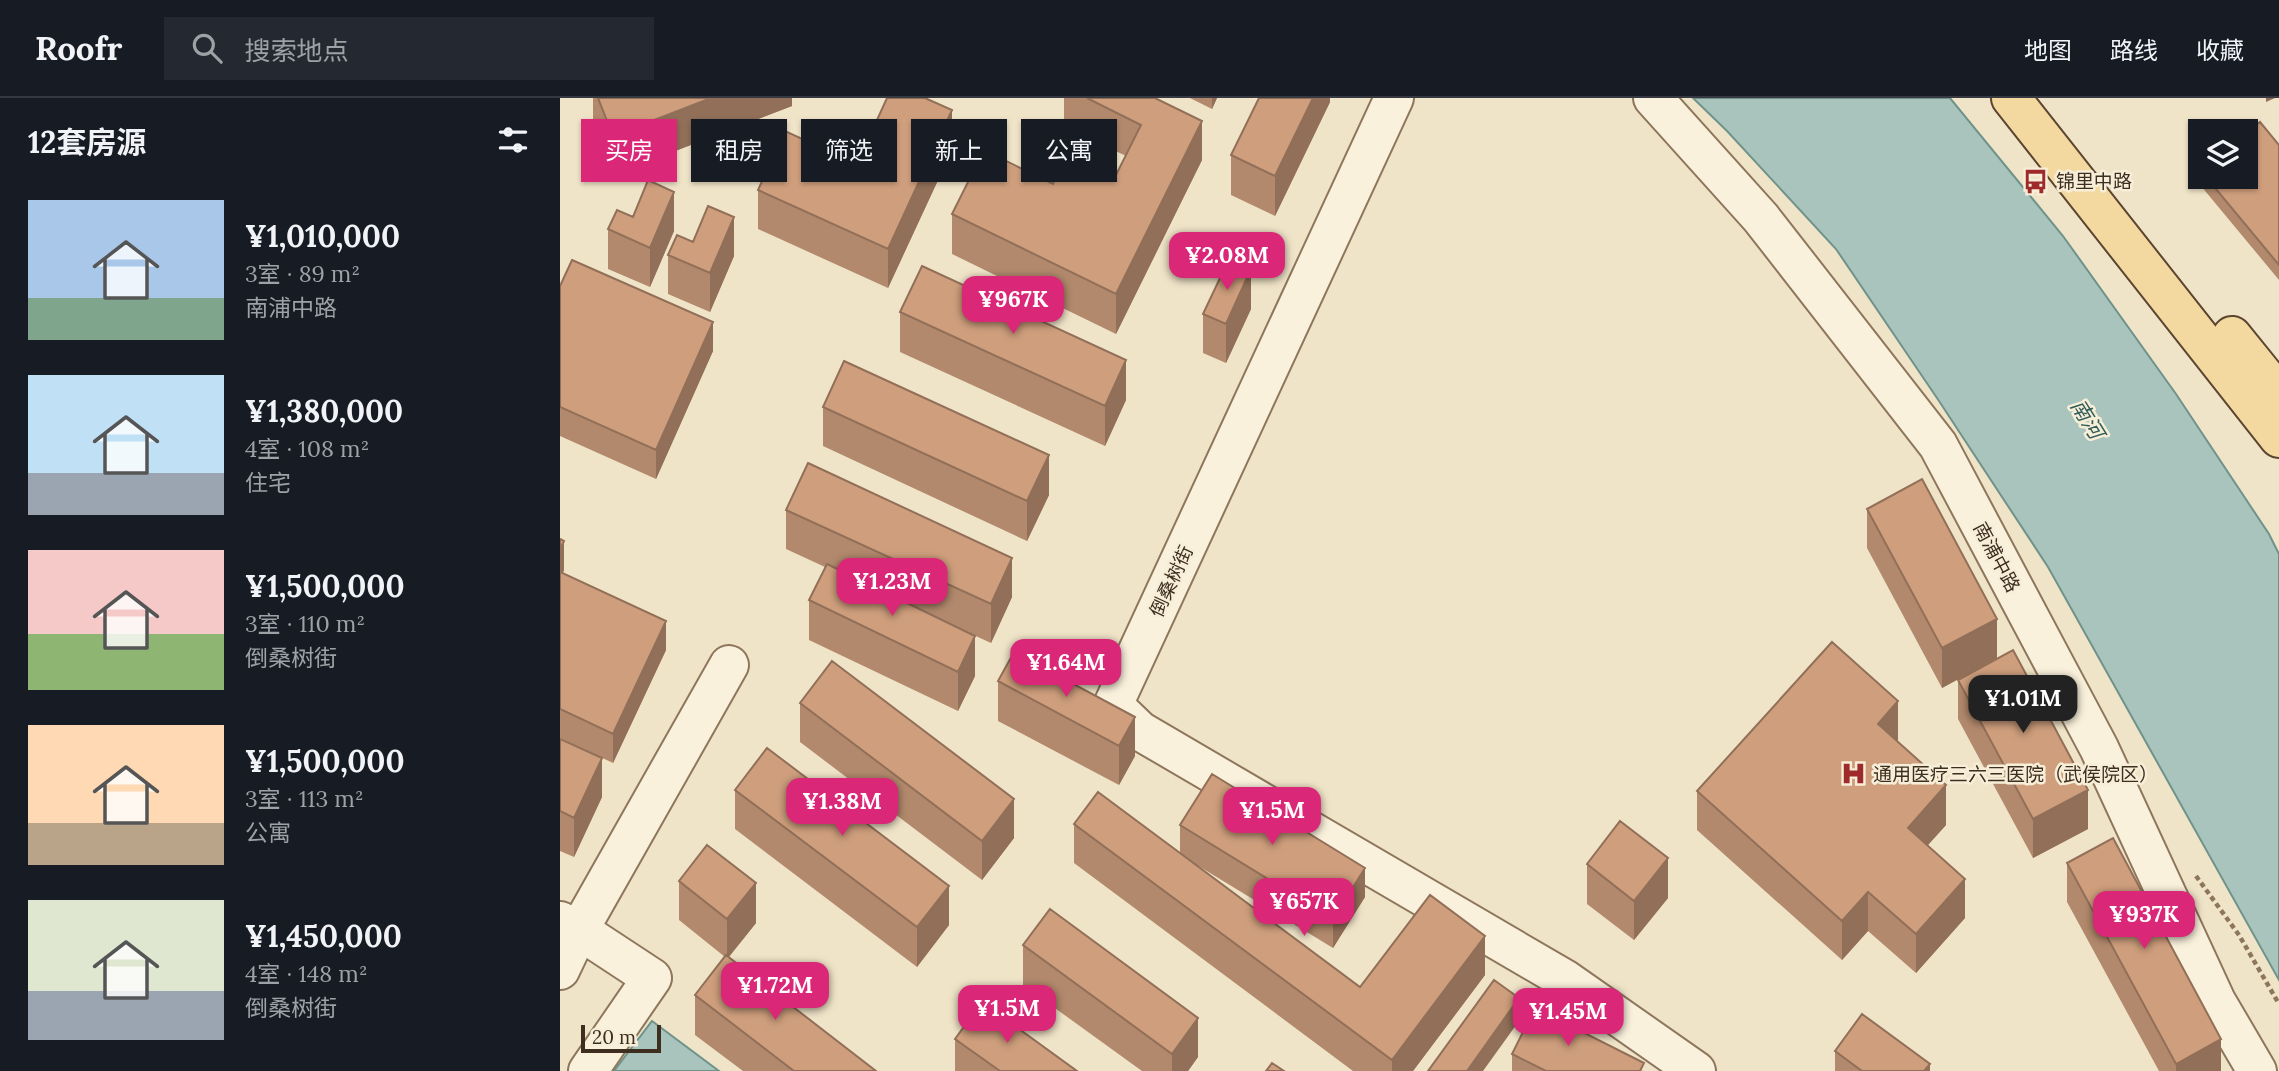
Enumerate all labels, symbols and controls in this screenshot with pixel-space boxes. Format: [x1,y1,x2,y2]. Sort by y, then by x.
search box [164,17,654,80]
text: Roofr [35,27,122,69]
icon: search [188,29,226,67]
text: 搜索地点 [244,34,348,67]
text: 地图 [2024,35,2072,66]
text: 路线 [2110,35,2158,66]
text: 收藏 [2196,35,2244,66]
chip: 买房 [581,119,677,182]
chip: 租房 [691,119,787,182]
chip: 筛选 [801,119,897,182]
chip: 新上 [911,119,1007,182]
chip: 公寓 [1021,119,1117,182]
map controls [2188,119,2258,189]
button: layers [2188,119,2258,189]
icon: filters [494,121,532,159]
text: 12套房源 [28,123,146,161]
bus stop icon: 锦里中路 [2022,167,2050,195]
place label: 锦里中路 [2056,169,2132,193]
text: ¥1,010,000 [245,217,400,255]
icon: home [84,228,168,312]
pin: ¥2.08M [1170,232,1284,292]
text: ¥2.08M [1185,240,1269,269]
text: 3室 · 89 m² [245,259,360,288]
pin: ¥967K [964,276,1062,336]
text: ¥967K [978,284,1048,313]
text: 南浦中路 [245,293,337,322]
text: ¥1,380,000 [245,392,403,430]
water label: 南河 [2065,394,2112,447]
icon: home [84,403,168,487]
text: 4室 · 108 m² [245,434,369,463]
text: 住宅 [245,468,291,497]
street label: 南浦中路 [1969,518,2025,596]
street label: 倒桑树街 [1144,541,1198,621]
pin: ¥1.23M [835,559,949,618]
text: ¥1.23M [853,566,931,595]
text: ¥1,500,000 [245,567,404,605]
icon: home [84,578,168,662]
text: 3室 · 110 m² [245,609,365,638]
pin: ¥1.64M [1009,640,1123,699]
text: 倒桑树街 [245,643,337,672]
text: ¥1.64M [1026,647,1106,676]
pin: ¥1.01M [1966,676,2080,735]
text: ¥1.01M [1984,683,2062,712]
text: ¥1,500,000 [245,742,404,780]
icon: home [84,753,168,837]
hospital icon: 通用医疗三六三医院（武侯院区） [1839,760,1867,788]
place label: 通用医疗三六三医院（武侯院区） [1873,762,2158,786]
pin: ¥1.38M [785,778,899,838]
text: 3室 · 113 m² [245,784,364,813]
text: ¥1.38M [802,786,882,815]
pin: ¥1.5M [1223,788,1321,847]
text: ¥1.5M [1239,795,1305,824]
text: 公寓 [245,818,291,847]
pin: ¥657K [1255,878,1353,938]
text: ¥657K [1269,886,1339,915]
pin: ¥937K [2095,892,2193,951]
text: ¥937K [2109,899,2179,928]
text: ¥1,450,000 [245,917,402,955]
icon: home [84,928,168,1012]
text: 4室 · 148 m² [245,959,368,988]
pin: ¥1.72M [718,962,832,1022]
text: ¥1.72M [737,970,813,999]
pin: ¥1.5M [958,986,1056,1045]
pin: ¥1.45M [1511,988,1625,1048]
text: 倒桑树街 [245,993,337,1022]
text: ¥1.5M [974,993,1040,1022]
text: ¥1.45M [1529,996,1607,1025]
scale bar [581,1022,662,1054]
text: 20 m [592,1025,636,1049]

